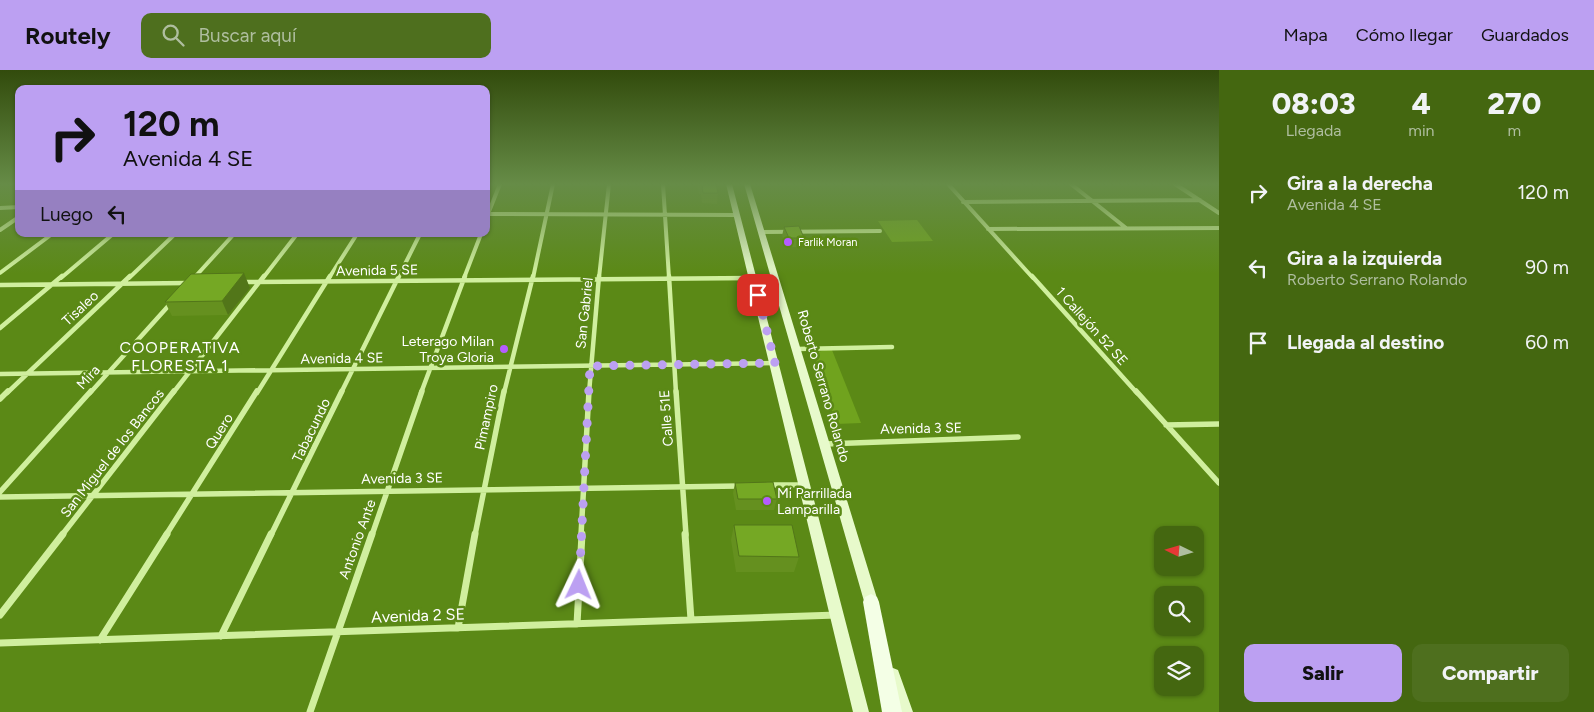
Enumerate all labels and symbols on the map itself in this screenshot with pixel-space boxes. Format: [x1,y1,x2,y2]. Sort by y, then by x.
marker: Farlik Moran [782,236,794,248]
place label: Farlik Moran [798,236,857,249]
street label: Avenida 5 SE [336,261,418,280]
pin [737,274,779,316]
street label: San Gabriel [572,277,597,350]
street label: 1 Callejón 52 SE [1052,284,1131,369]
street label: Tisaleo [59,287,102,329]
street label: Roberto Serrano Rolando [794,308,853,464]
place label: Leterago Milan Troya Gloria [401,333,494,366]
district label: COOPERATIVA FLORESTA 1 [119,338,241,375]
marker: Leterago Milan Troya Gloria [498,343,510,355]
street label: Avenida 4 SE [300,349,384,368]
street label: Mira [73,362,104,393]
street label: Pimampiro [471,383,502,451]
street label: San Miguel de los Bancos [57,386,168,521]
street label: Calle 51E [656,389,677,447]
street label: Tabacundo [289,396,334,465]
street label: Quero [202,410,237,452]
street label: Avenida 3 SE [880,419,962,438]
street label: Avenida 3 SE [361,469,443,488]
place label: Mi Parrillada Lamparilla [777,485,852,518]
marker: Mi Parrillada Lamparilla [761,495,773,507]
street label: Antonio Ante [335,497,380,581]
north arrow [1154,526,1204,576]
position arrow [552,558,604,610]
street label: Avenida 2 SE [371,604,465,627]

